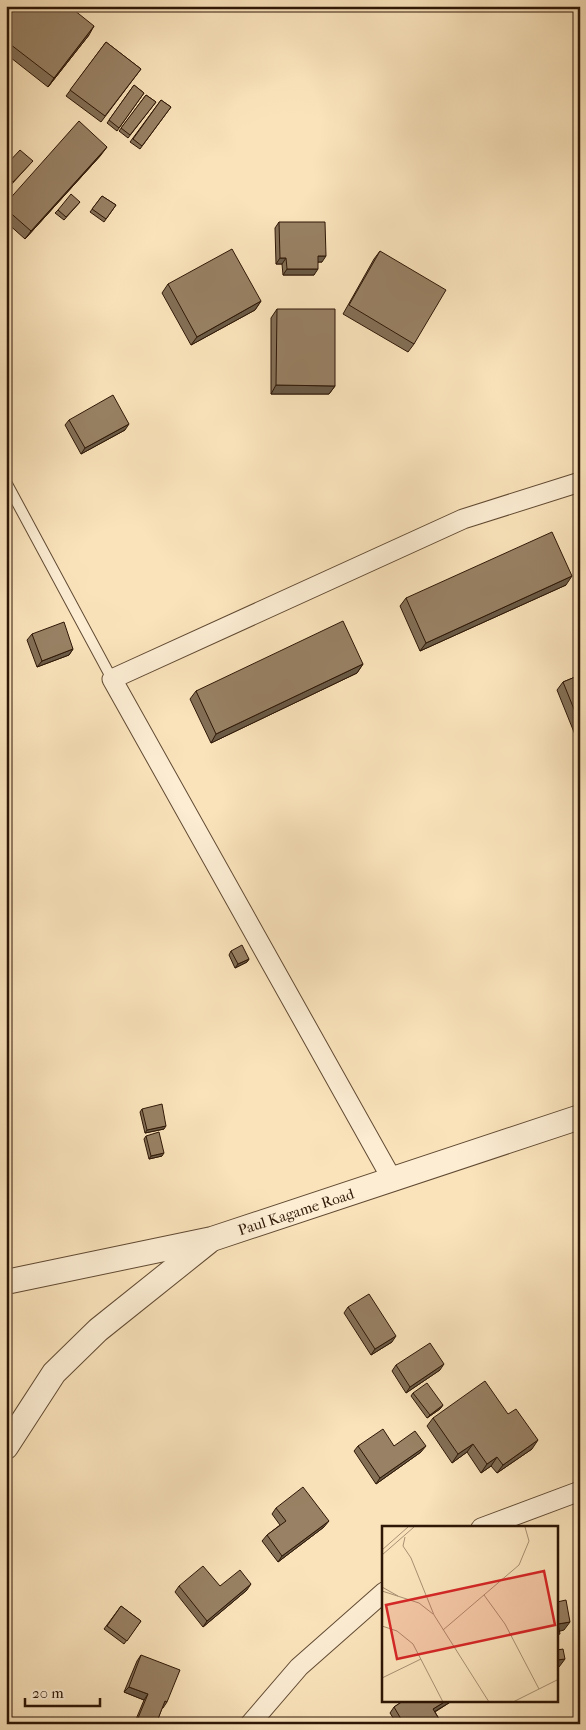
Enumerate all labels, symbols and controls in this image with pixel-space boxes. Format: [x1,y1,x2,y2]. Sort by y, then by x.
street label: Paul Kagame Road [236,1184,357,1239]
inset map [382,1526,558,1702]
scale bar [25,1675,100,1707]
text: 20 m [32,1684,64,1702]

